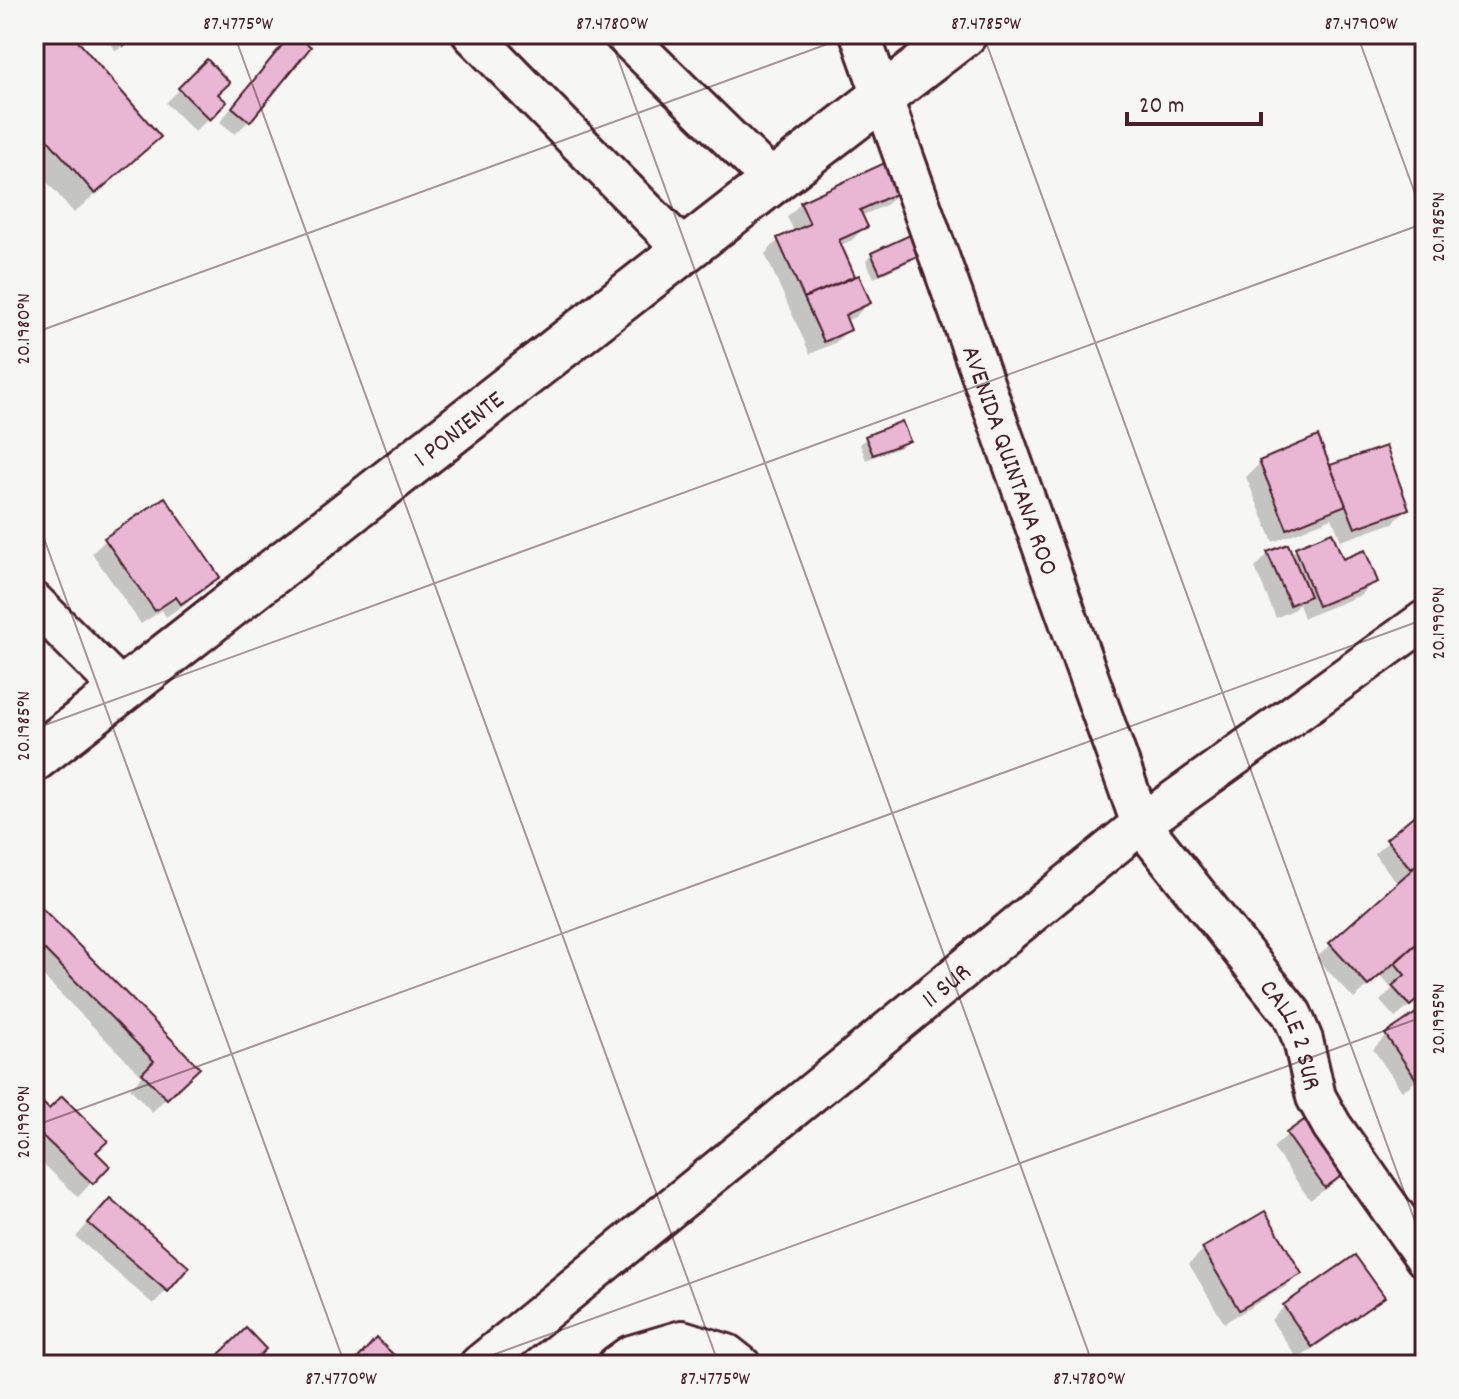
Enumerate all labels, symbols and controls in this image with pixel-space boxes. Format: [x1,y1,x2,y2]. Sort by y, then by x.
text: 87.4775°W [203,11,273,39]
text: 87.4780°W [576,11,648,39]
text: 87.4785°W [951,11,1022,39]
text: 87.4790°W [1325,11,1398,39]
scale bar [1127,76,1261,126]
text: 20 m [1139,90,1185,124]
text: 20.1985°N [1426,192,1454,262]
text: 20.1980°N [11,293,39,365]
street label: AVENIDA QUINTANA ROO [950,341,1066,581]
street label: 1 PONIENTE [407,383,513,478]
text: 20.1990°N [1426,587,1454,659]
text: 20.1985°N [11,691,39,761]
street label: 11 SUR [915,955,980,1018]
street label: CALLE 2 SUR [1249,972,1329,1094]
text: 20.1995°N [1426,983,1454,1055]
text: 20.1990°N [11,1086,39,1158]
text: 87.4770°W [305,1366,377,1394]
text: 87.4775°W [680,1366,750,1394]
text: 87.4780°W [1053,1366,1125,1394]

